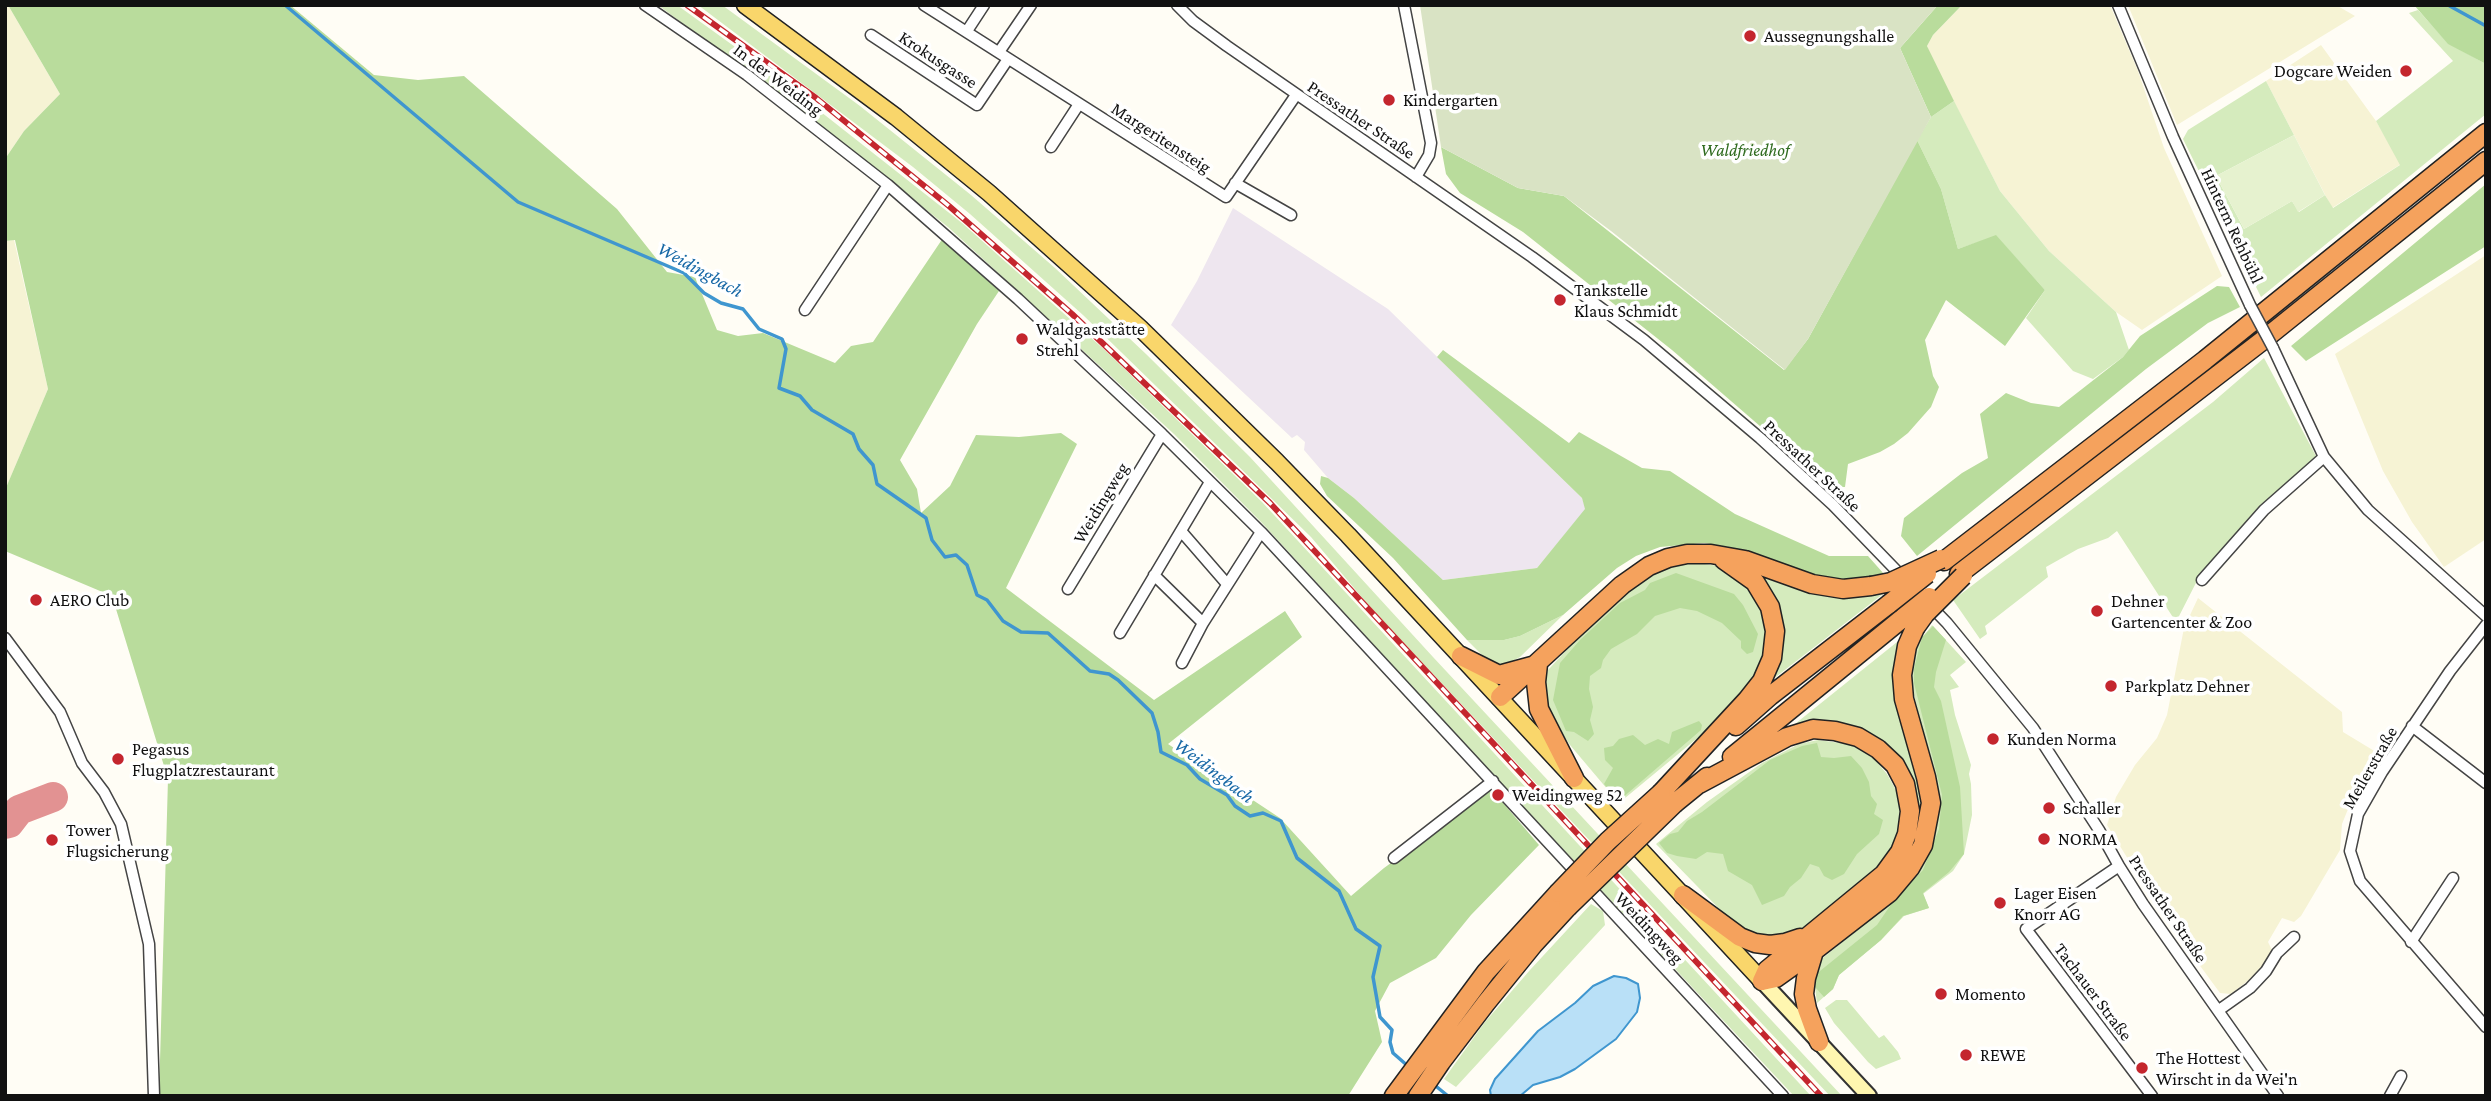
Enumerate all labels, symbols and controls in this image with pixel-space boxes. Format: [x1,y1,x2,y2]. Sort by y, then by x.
place label: Aussegnungshalle [1764,25,1894,47]
street label: Krokusgasse [895,27,981,93]
marker: Aussegnungshalle [1742,28,1758,44]
street label: In der Weiding [729,39,827,121]
place label: Dogcare Weiden [2274,60,2392,82]
marker: Dogcare Weiden [2398,63,2414,79]
street label: Pressather Straße [1303,76,1419,164]
place label: Kindergarten [1403,89,1498,111]
marker: Kindergarten [1381,92,1397,108]
street label: Margeritensteig [1107,98,1215,178]
park label: Waldfriedhof [1700,139,1790,161]
street label: Hinterm Rehbühl [2196,165,2268,287]
water label: Weidingbach [653,237,747,303]
place label: Tankstelle Klaus Schmidt [1574,279,1677,322]
marker: Tankstelle Klaus Schmidt [1552,292,1568,308]
place label: Waldgaststätte Strehl [1036,318,1145,360]
marker: Waldgaststätte Strehl [1014,331,1030,347]
street label: Pressather Straße [1759,415,1865,517]
street label: Weidingweg [1068,459,1134,547]
place label: AERO Club [50,589,129,611]
place label: Dehner Gartencenter & Zoo [2111,590,2252,632]
marker: AERO Club [28,592,44,608]
marker: Dehner Gartencenter & Zoo [2089,603,2105,619]
place label: Parkplatz Dehner [2125,675,2250,697]
marker: Parkplatz Dehner [2103,678,2119,694]
street label: Meilerstraße [2338,723,2402,813]
place label: Kunden Norma [2007,728,2117,750]
marker: Kunden Norma [1985,731,2001,747]
water label: Weidingbach [1169,734,1259,808]
place label: Pegasus Flugplatzrestaurant [132,738,275,780]
marker: Pegasus Flugplatzrestaurant [110,751,126,767]
place label: Weidingweg 52 [1512,784,1623,806]
marker: Weidingweg 52 [1490,787,1506,803]
place label: Schaller [2063,797,2121,819]
marker: Schaller [2041,800,2057,816]
place label: Tower Flugsicherung [66,819,169,862]
place label: NORMA [2058,828,2117,850]
marker: NORMA [2036,831,2052,847]
marker: Tower Flugsicherung [44,832,60,848]
street label: Pressather Straße [2124,851,2212,967]
place label: Lager Eisen Knorr AG [2014,882,2097,924]
street label: Weidingweg [1610,887,1688,969]
marker: Lager Eisen Knorr AG [1992,895,2008,911]
street label: Tachauer Straße [2049,939,2137,1045]
place label: Momento [1955,983,2026,1005]
marker: Momento [1933,986,1949,1002]
place label: REWE [1980,1044,2026,1066]
marker: REWE [1958,1047,1974,1063]
place label: The Hottest Wirscht in da Wei'n [2156,1047,2298,1090]
marker: The Hottest Wirscht in da Wei'n [2134,1060,2150,1076]

